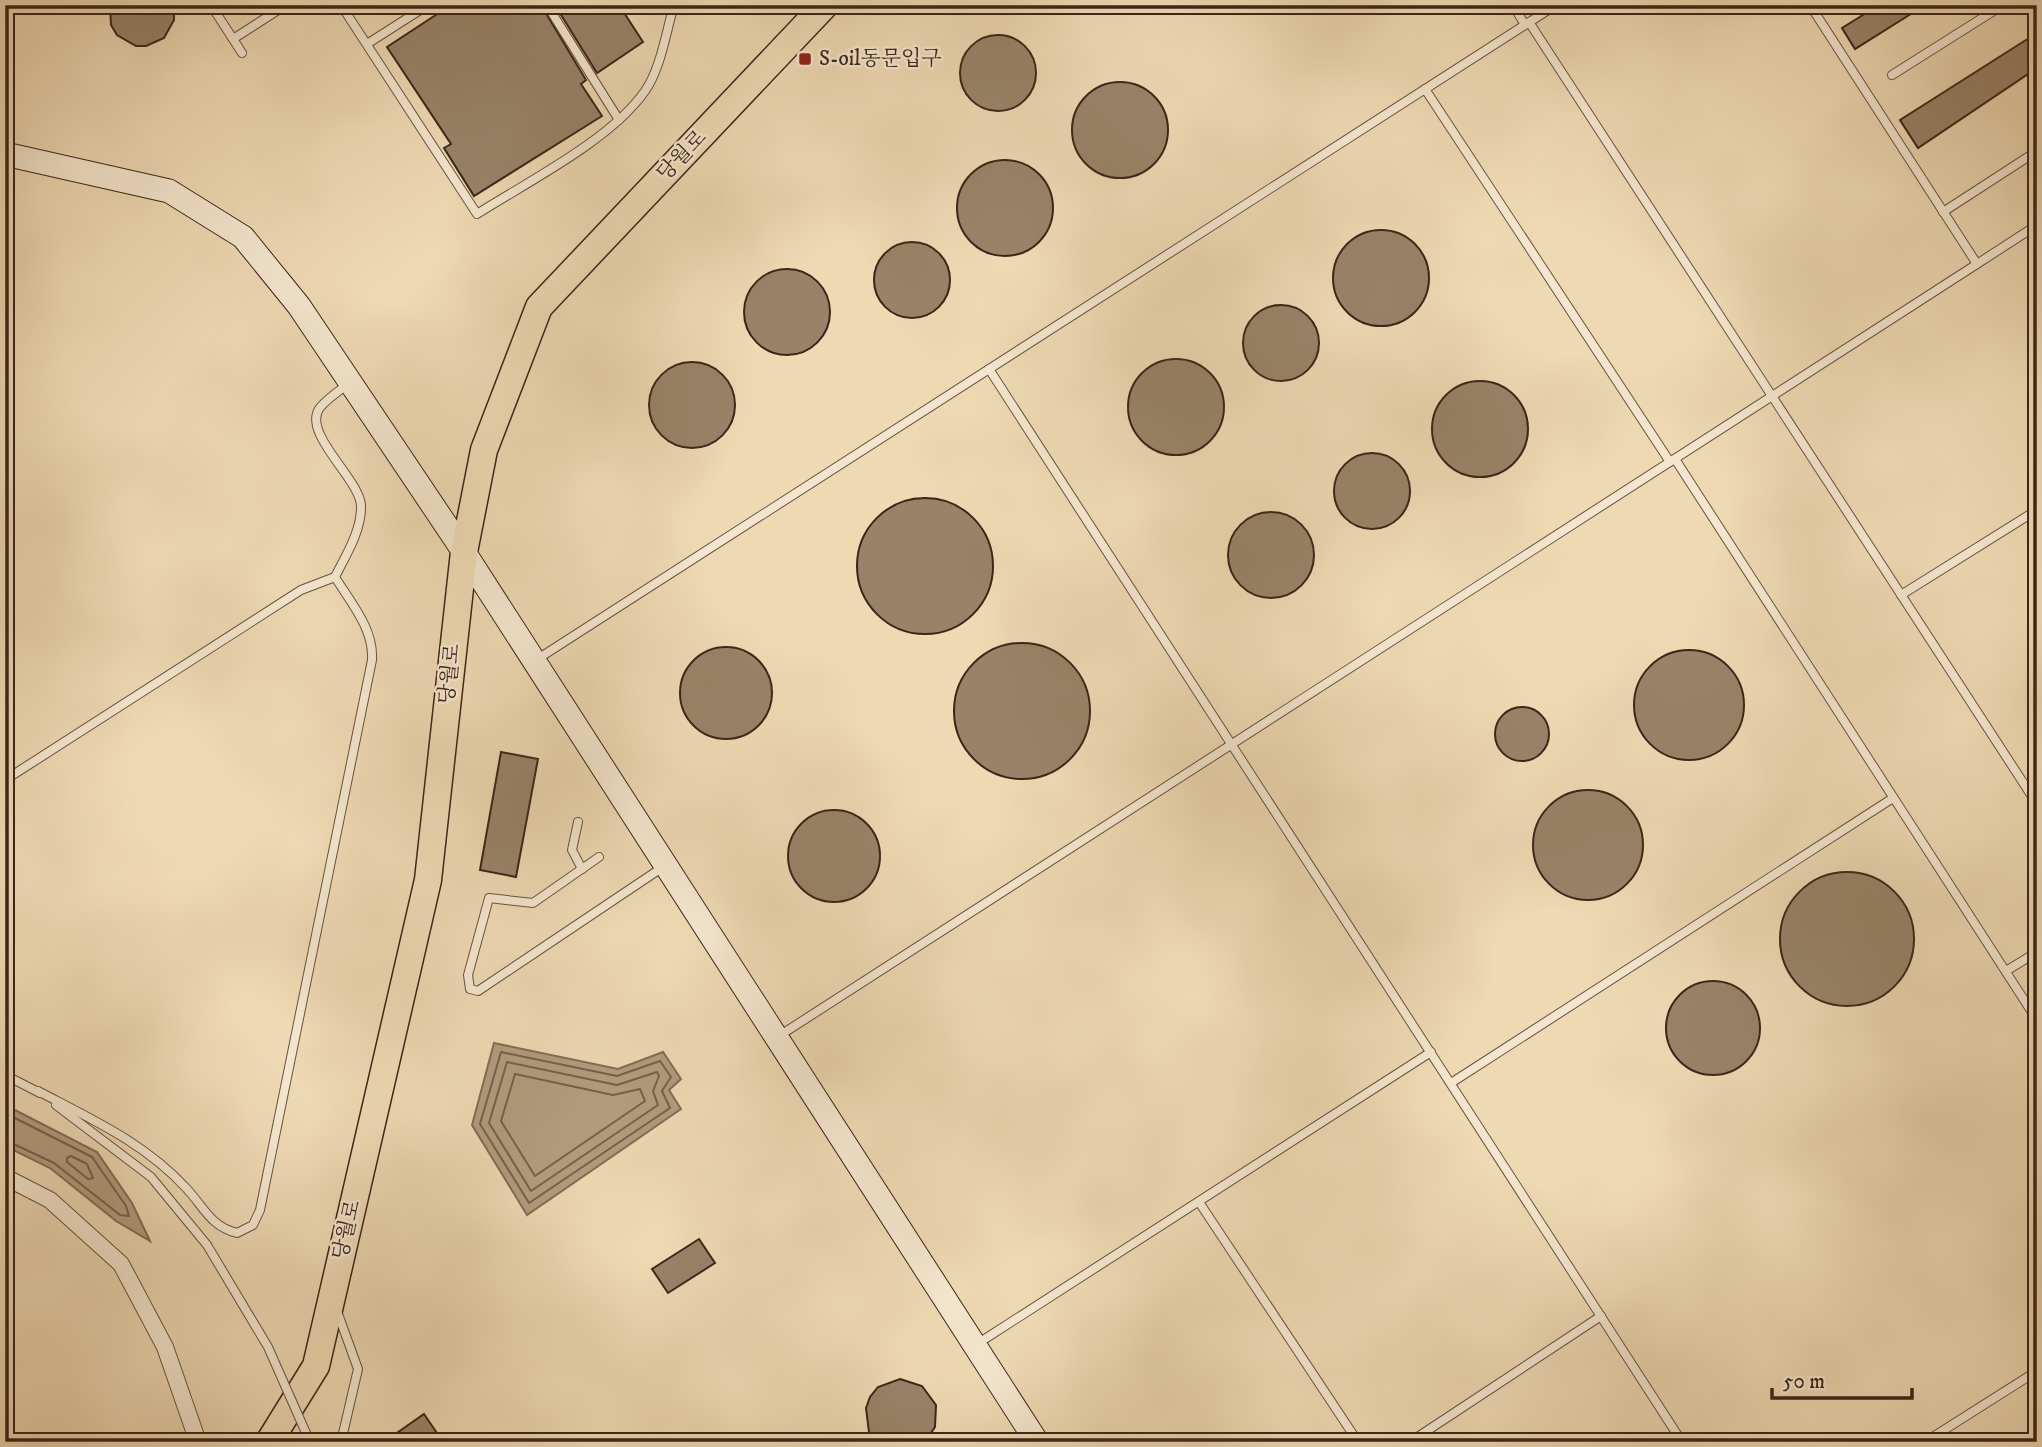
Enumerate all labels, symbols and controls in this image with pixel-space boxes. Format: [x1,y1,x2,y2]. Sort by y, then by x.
place label: S-oil동문입구 [819,46,942,72]
marker: S-oil동문입구 [797,51,813,67]
street label: 당월로 [652,125,712,187]
street label: 당월로 [434,642,466,706]
street label: 당월로 [327,1197,367,1263]
scale bar [1772,1356,1912,1400]
text: 50 m [1783,1369,1825,1395]

